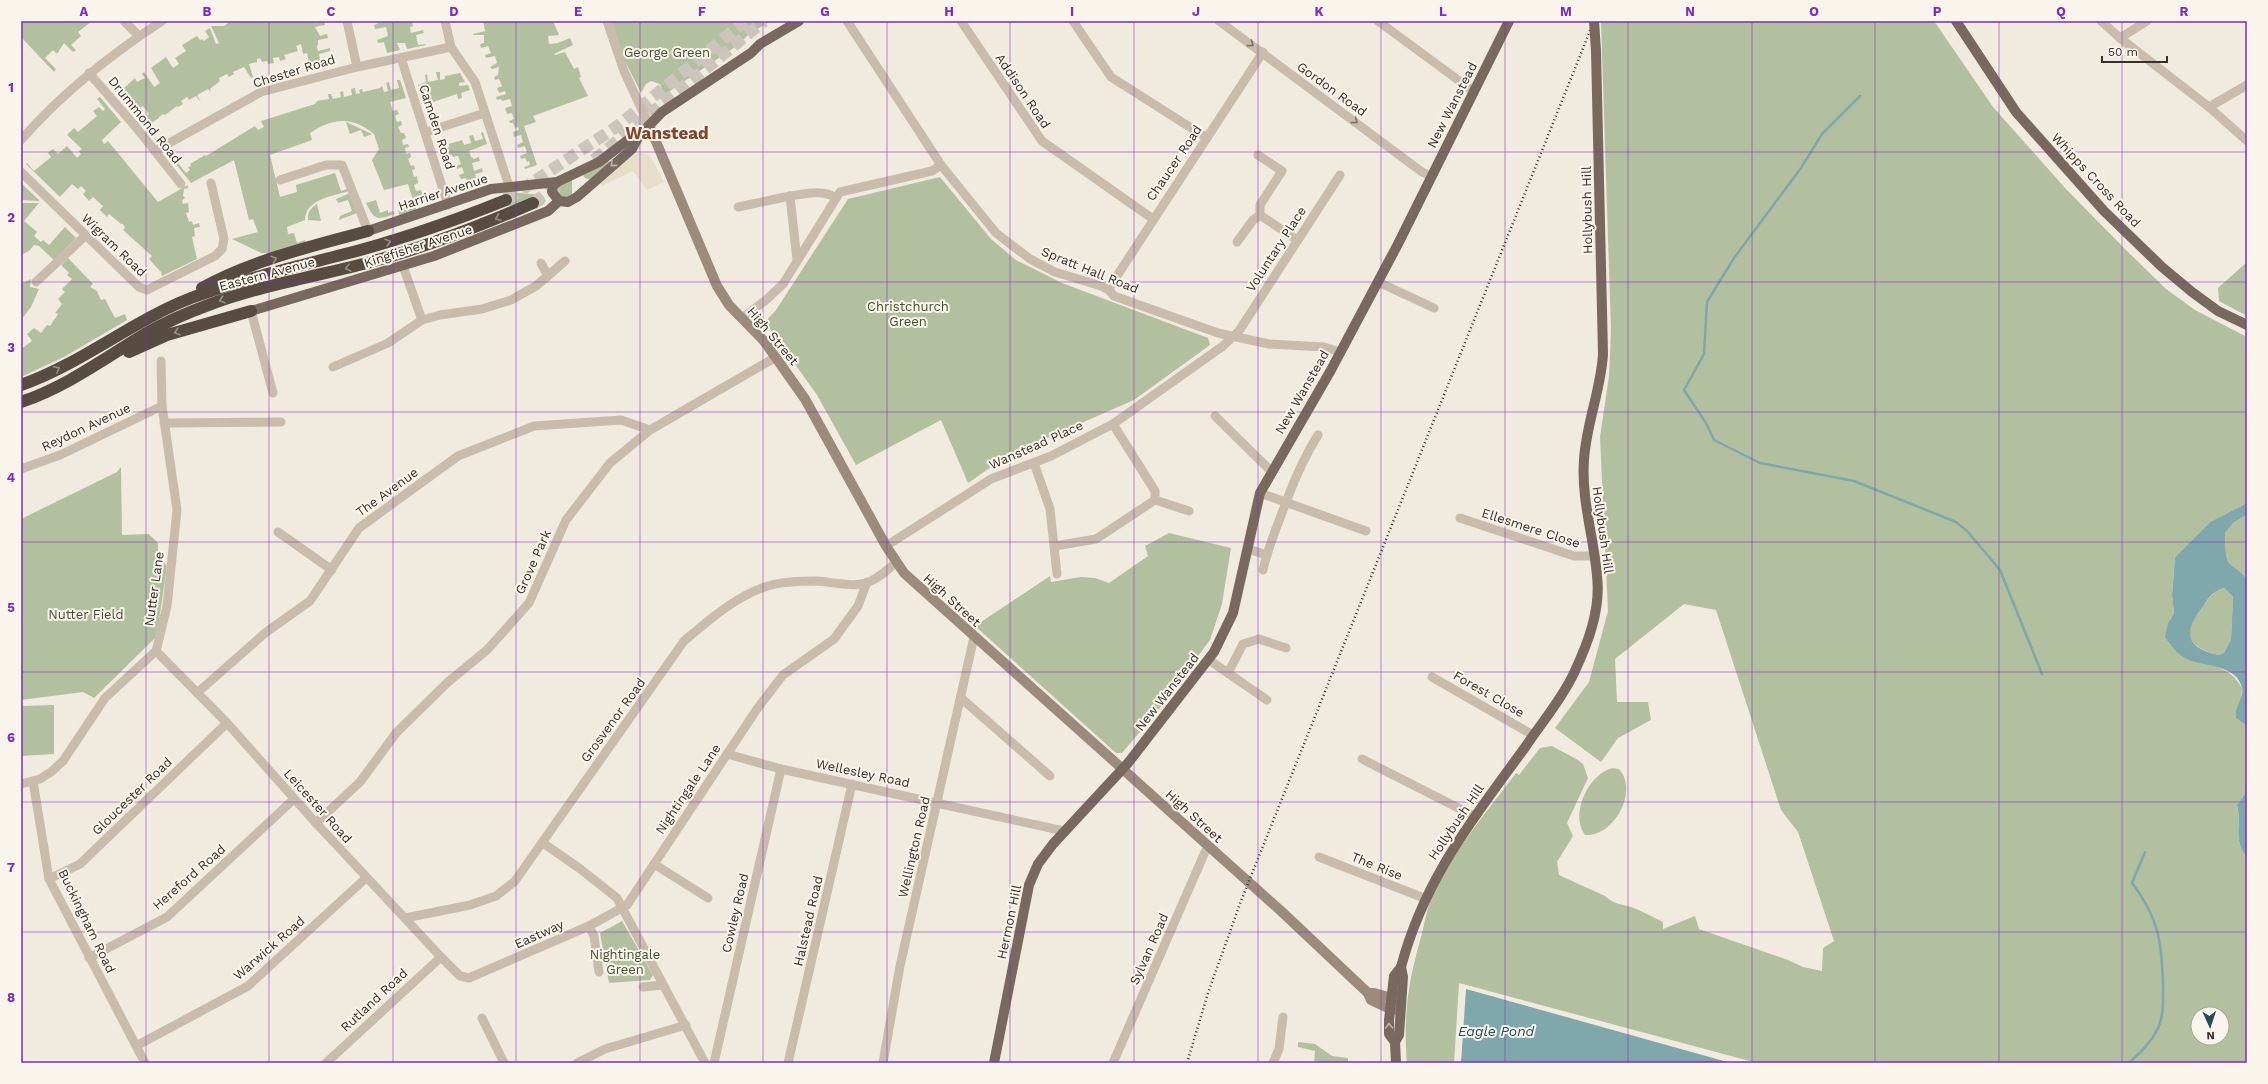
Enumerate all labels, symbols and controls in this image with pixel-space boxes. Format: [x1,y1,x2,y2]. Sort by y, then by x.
text: A [80,4,89,19]
text: B [203,4,212,19]
text: C [327,4,336,19]
text: D [449,4,459,19]
text: E [574,4,582,19]
text: F [698,4,706,19]
text: G [820,4,830,19]
text: H [944,4,954,19]
text: I [1070,4,1074,19]
text: J [1192,4,1200,19]
text: K [1314,4,1324,19]
text: L [1439,4,1447,19]
text: M [1560,4,1572,19]
text: N [1685,4,1695,19]
text: O [1809,4,1819,19]
text: P [1933,4,1942,19]
text: Q [2056,4,2066,19]
text: R [2180,4,2189,19]
scale bar [2102,38,2167,64]
one-way arrow [1247,39,1254,46]
park label: George Green [624,45,710,60]
text: 50 m [2108,45,2138,59]
street label: Chester Road [251,51,337,91]
street label: Addison Road [992,51,1054,131]
street label: Gordon Road [1294,59,1370,119]
street label: New Wanstead [1424,60,1480,150]
street label: Drummond Road [105,73,185,167]
text: 1 [8,80,14,95]
street label: Camden Road [416,83,458,171]
one-way arrow [1351,117,1358,124]
street label: Chaucer Road [1143,122,1205,204]
district label: Wanstead [625,123,709,143]
street label: Whipps Cross Road [2048,130,2144,230]
one-way arrow [610,160,618,167]
street label: Hollybush Hill [1579,166,1595,254]
street label: Harrier Avenue [396,170,490,214]
street label: Voluntary Place [1243,204,1309,294]
text: 2 [7,210,15,225]
street label: Wigram Road [79,210,149,280]
one-way arrow [494,214,501,222]
street label: Kingfisher Avenue [362,221,474,271]
one-way arrow [384,238,391,247]
street label: Spratt Hall Road [1039,244,1141,296]
street label: Eastern Avenue [217,254,317,294]
one-way arrow [271,255,278,264]
one-way arrow [344,263,351,272]
one-way arrow [218,295,225,304]
park label: Christchurch Green [867,299,949,329]
street label: High Street [744,304,802,369]
one-way arrow [174,327,181,335]
text: 3 [7,340,15,355]
street label: New Wanstead [1272,347,1332,437]
one-way arrow [53,367,60,374]
street label: Reydon Avenue [39,400,133,454]
street label: Wanstead Place [987,418,1085,472]
street label: The Avenue [353,464,421,520]
text: 4 [7,470,16,485]
street label: Hollybush Hill [1589,485,1617,575]
street label: Ellesmere Close [1480,505,1582,551]
street label: Grove Park [512,527,554,597]
street label: Nutter Lane [141,551,167,627]
street label: High Street [920,570,984,630]
text: 5 [7,600,15,615]
park label: Nutter Field [48,607,124,622]
street label: New Wanstead [1132,650,1202,734]
street label: Forest Close [1451,668,1527,720]
street label: Grosvenor Road [577,675,649,765]
text: 6 [7,730,15,745]
street label: Nightingale Lane [652,741,724,837]
street label: Gloucester Road [89,754,175,838]
street label: Wellesley Road [815,756,911,790]
street label: Leicester Road [281,766,355,846]
street label: Hollybush Hill [1425,781,1487,863]
street label: High Street [1162,786,1226,846]
street label: Wellington Road [895,795,933,899]
street label: Hereford Road [150,841,228,913]
street label: The Rise [1349,849,1405,883]
text: 7 [7,860,15,875]
street label: Buckingham Road [55,867,119,975]
street label: Cowley Road [719,872,751,954]
street label: Halstead Road [790,874,826,968]
street label: Hermon Hill [994,883,1024,961]
street label: Sylvan Road [1127,911,1171,987]
street label: Warwick Road [230,913,308,983]
street label: Eastway [512,916,566,952]
park label: Nightingale Green [590,947,660,977]
street label: Rutland Road [338,965,410,1035]
text: 8 [7,990,15,1005]
north arrow [2190,1006,2230,1046]
one-way arrow [1385,1023,1393,1029]
water label: Eagle Pond [1458,1023,1534,1039]
text: N [2206,1029,2215,1042]

